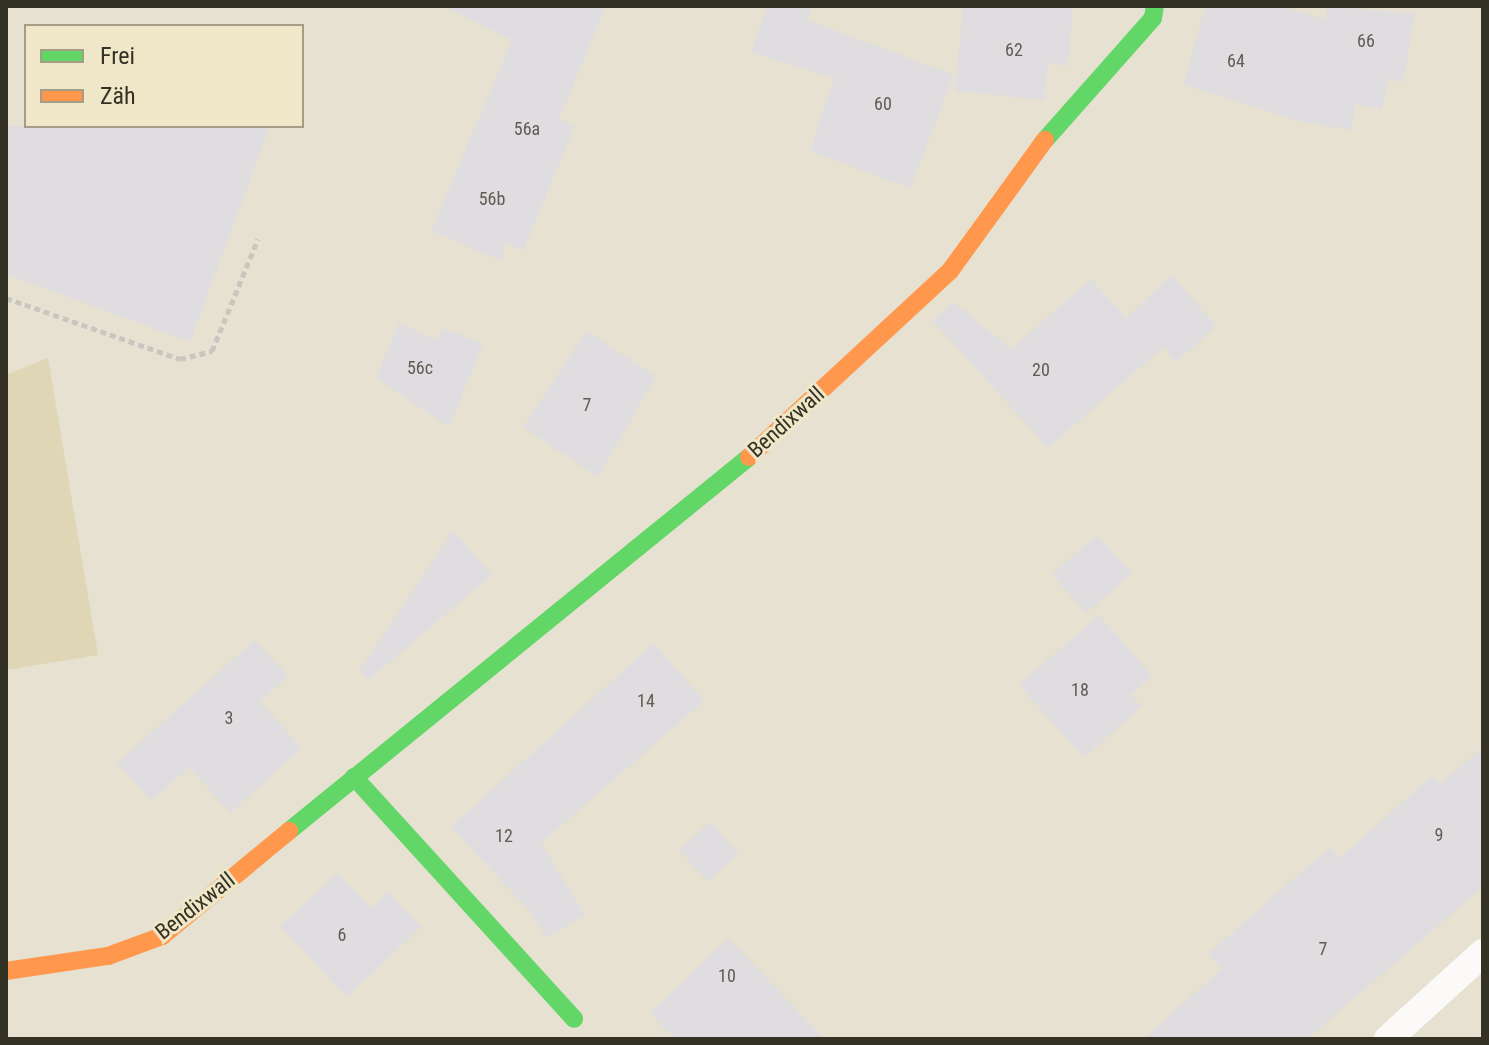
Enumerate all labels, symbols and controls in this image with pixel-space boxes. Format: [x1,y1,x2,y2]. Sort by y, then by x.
legend [24,24,304,128]
house number: 66 [1357,30,1375,52]
house number: 62 [1005,39,1023,61]
text: Frei [100,42,135,70]
house number: 64 [1227,50,1245,72]
text: Zäh [100,82,136,110]
house number: 60 [874,93,892,115]
house number: 56a [514,118,540,140]
house number: 56b [479,188,505,210]
house number: 56c [407,357,433,379]
house number: 20 [1032,359,1050,381]
street label: Bendixwall [742,381,830,463]
house number: 7 [583,394,591,416]
house number: 18 [1071,679,1089,701]
house number: 14 [637,690,655,712]
house number: 3 [225,707,233,729]
house number: 9 [1435,824,1443,846]
house number: 12 [495,825,513,847]
street label: Bendixwall [150,867,240,945]
house number: 6 [338,924,346,946]
house number: 7 [1319,938,1327,960]
house number: 10 [718,965,736,987]

